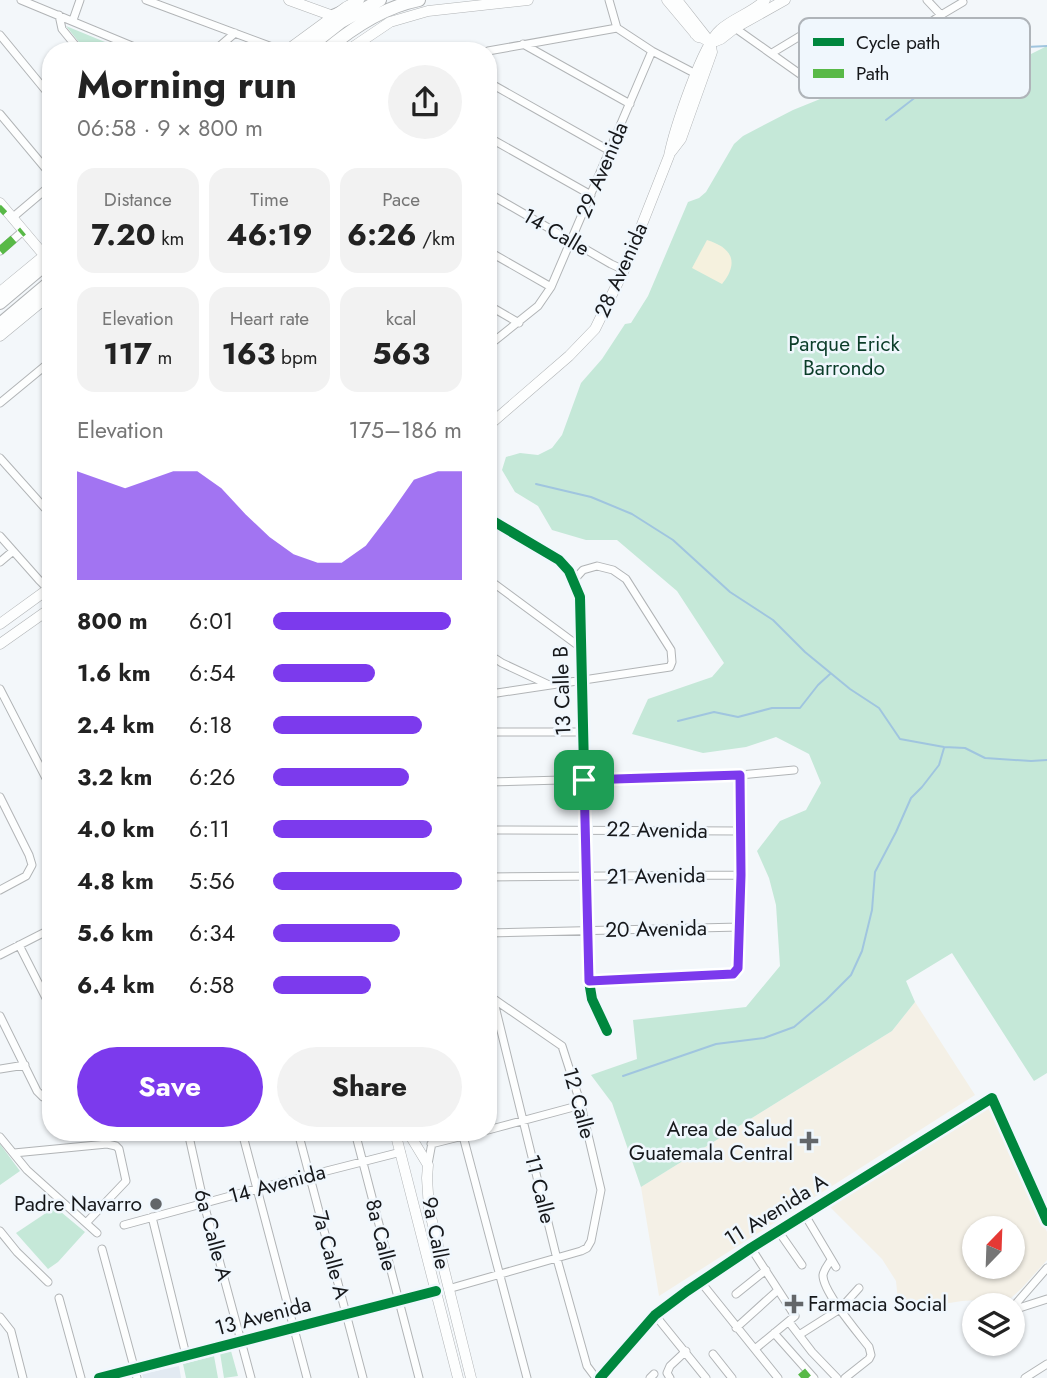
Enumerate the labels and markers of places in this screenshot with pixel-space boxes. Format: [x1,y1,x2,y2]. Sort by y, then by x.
pin [554,750,614,810]
place label: Area de Salud Guatemala Central [629,1114,793,1168]
marker: Area de Salud Guatemala Central [799,1131,819,1151]
place label: Padre Navarro [14,1189,142,1219]
marker: Padre Navarro [148,1196,164,1212]
place label: Farmacia Social [808,1289,947,1319]
marker: Farmacia Social [786,1296,802,1312]

